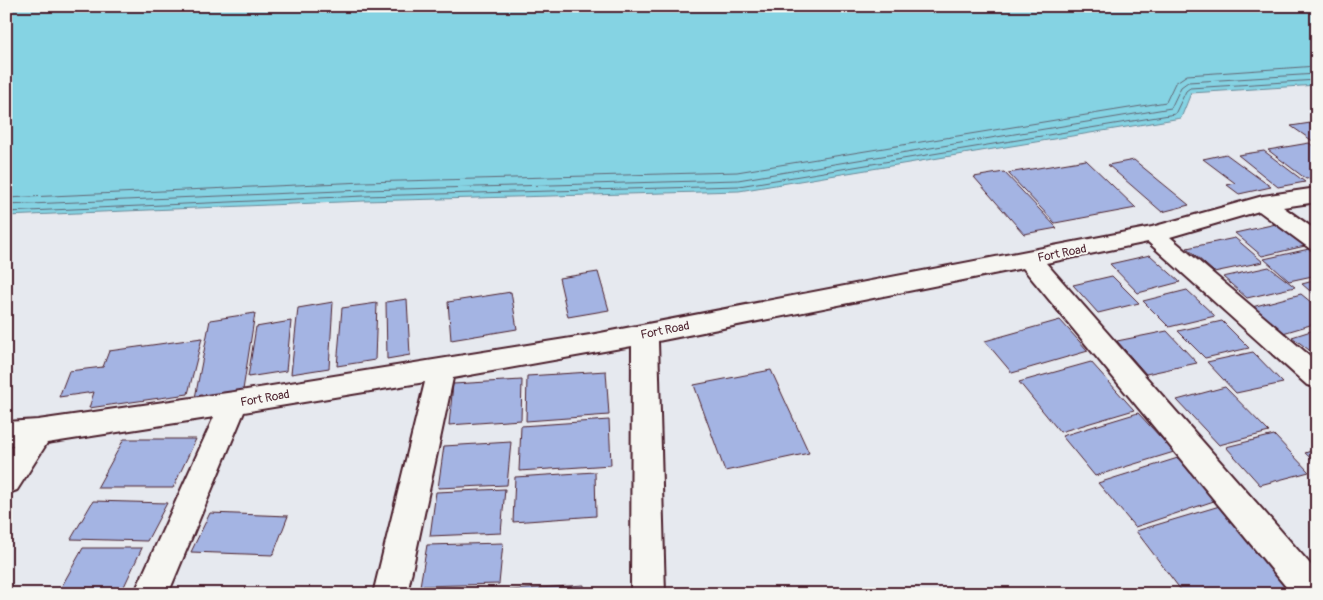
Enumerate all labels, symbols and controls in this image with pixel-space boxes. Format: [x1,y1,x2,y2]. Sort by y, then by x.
street label: Fort Road [1036,241,1088,266]
street label: Fort Road [639,318,691,343]
street label: Fort Road [239,387,291,410]

